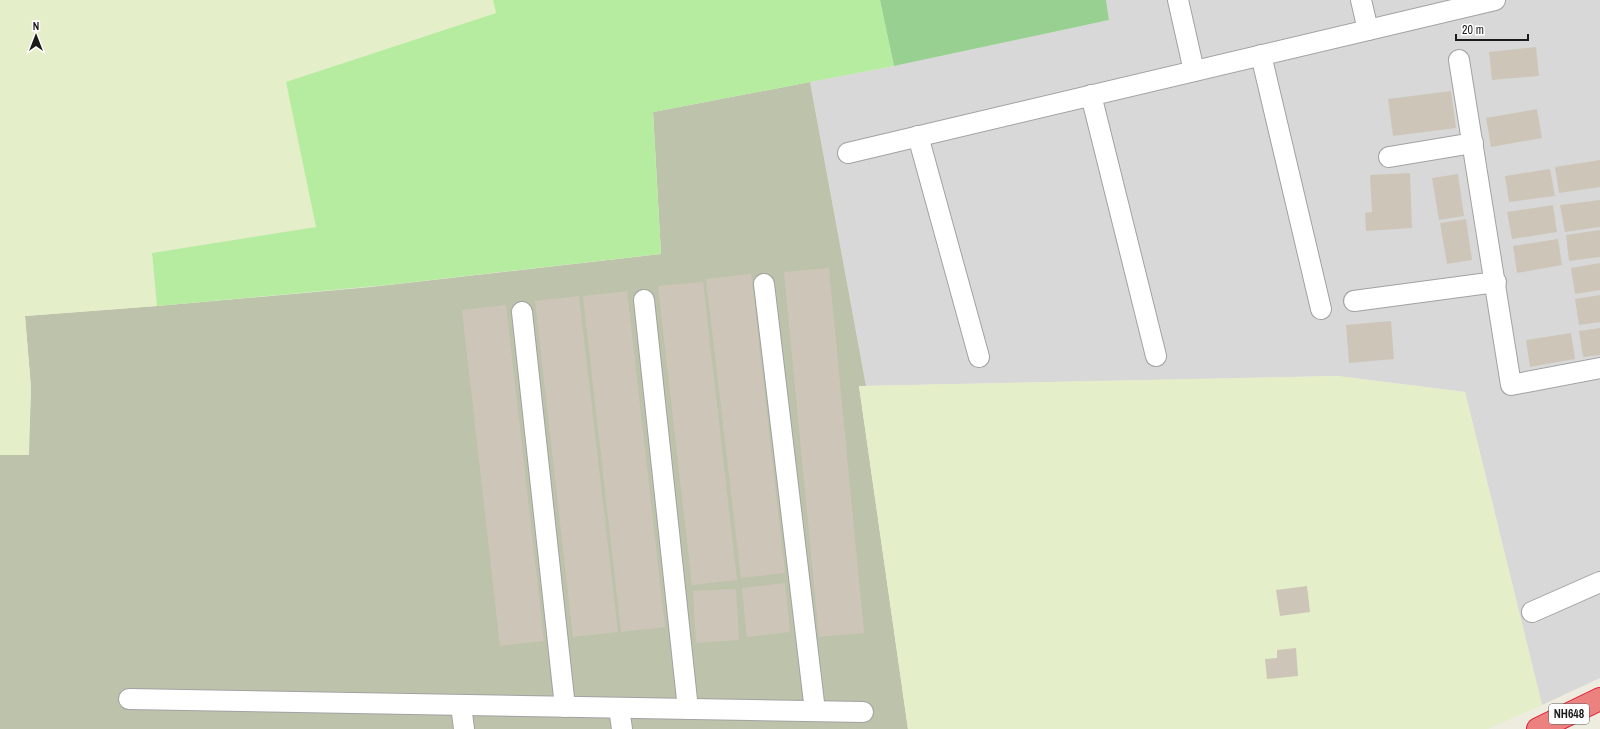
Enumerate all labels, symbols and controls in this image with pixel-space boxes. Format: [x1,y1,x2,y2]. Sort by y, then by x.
north arrow [16,16,56,56]
scale bar [1456,16,1528,42]
text: N [33,19,39,33]
text: 20 m [1462,22,1484,38]
road number: NH648 [1549,704,1589,724]

